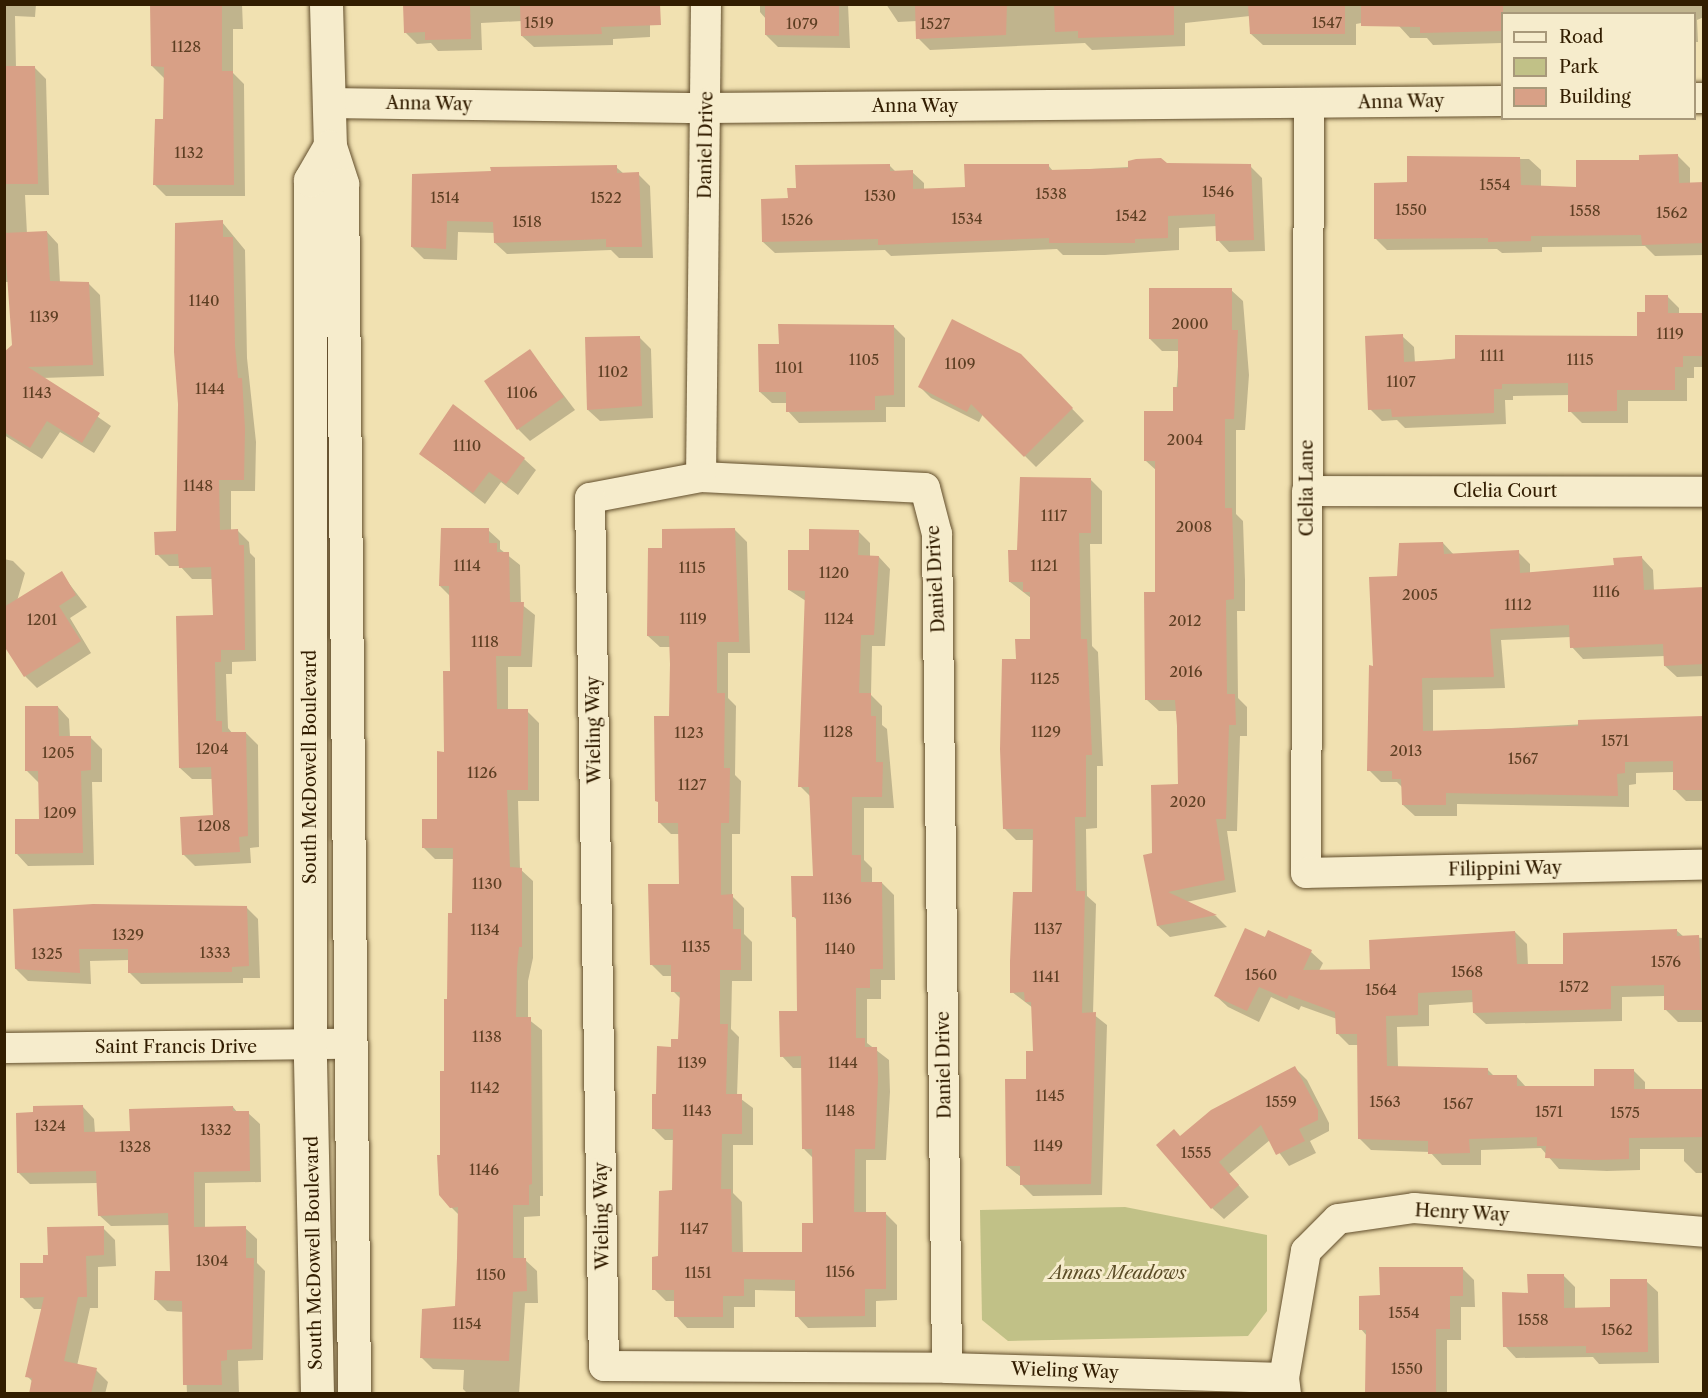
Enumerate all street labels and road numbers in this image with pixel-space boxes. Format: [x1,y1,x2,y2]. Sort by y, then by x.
street label: Anna Way [1357,90,1445,114]
street label: Daniel Drive [694,91,718,199]
street label: Anna Way [385,92,473,116]
street label: Anna Way [871,95,959,117]
street label: Clelia Lane [1296,439,1318,537]
street label: Clelia Court [1453,480,1557,502]
street label: Daniel Drive [922,525,950,633]
street label: South McDowell Boulevard [299,650,321,884]
street label: Wieling Way [582,675,606,785]
street label: Filippini Way [1448,857,1562,881]
street label: Daniel Drive [932,1011,956,1119]
street label: Saint Francis Drive [95,1036,257,1058]
street label: South McDowell Boulevard [301,1136,327,1370]
street label: Wieling Way [590,1161,614,1271]
street label: Henry Way [1414,1200,1510,1226]
street label: Wieling Way [1010,1358,1120,1384]

